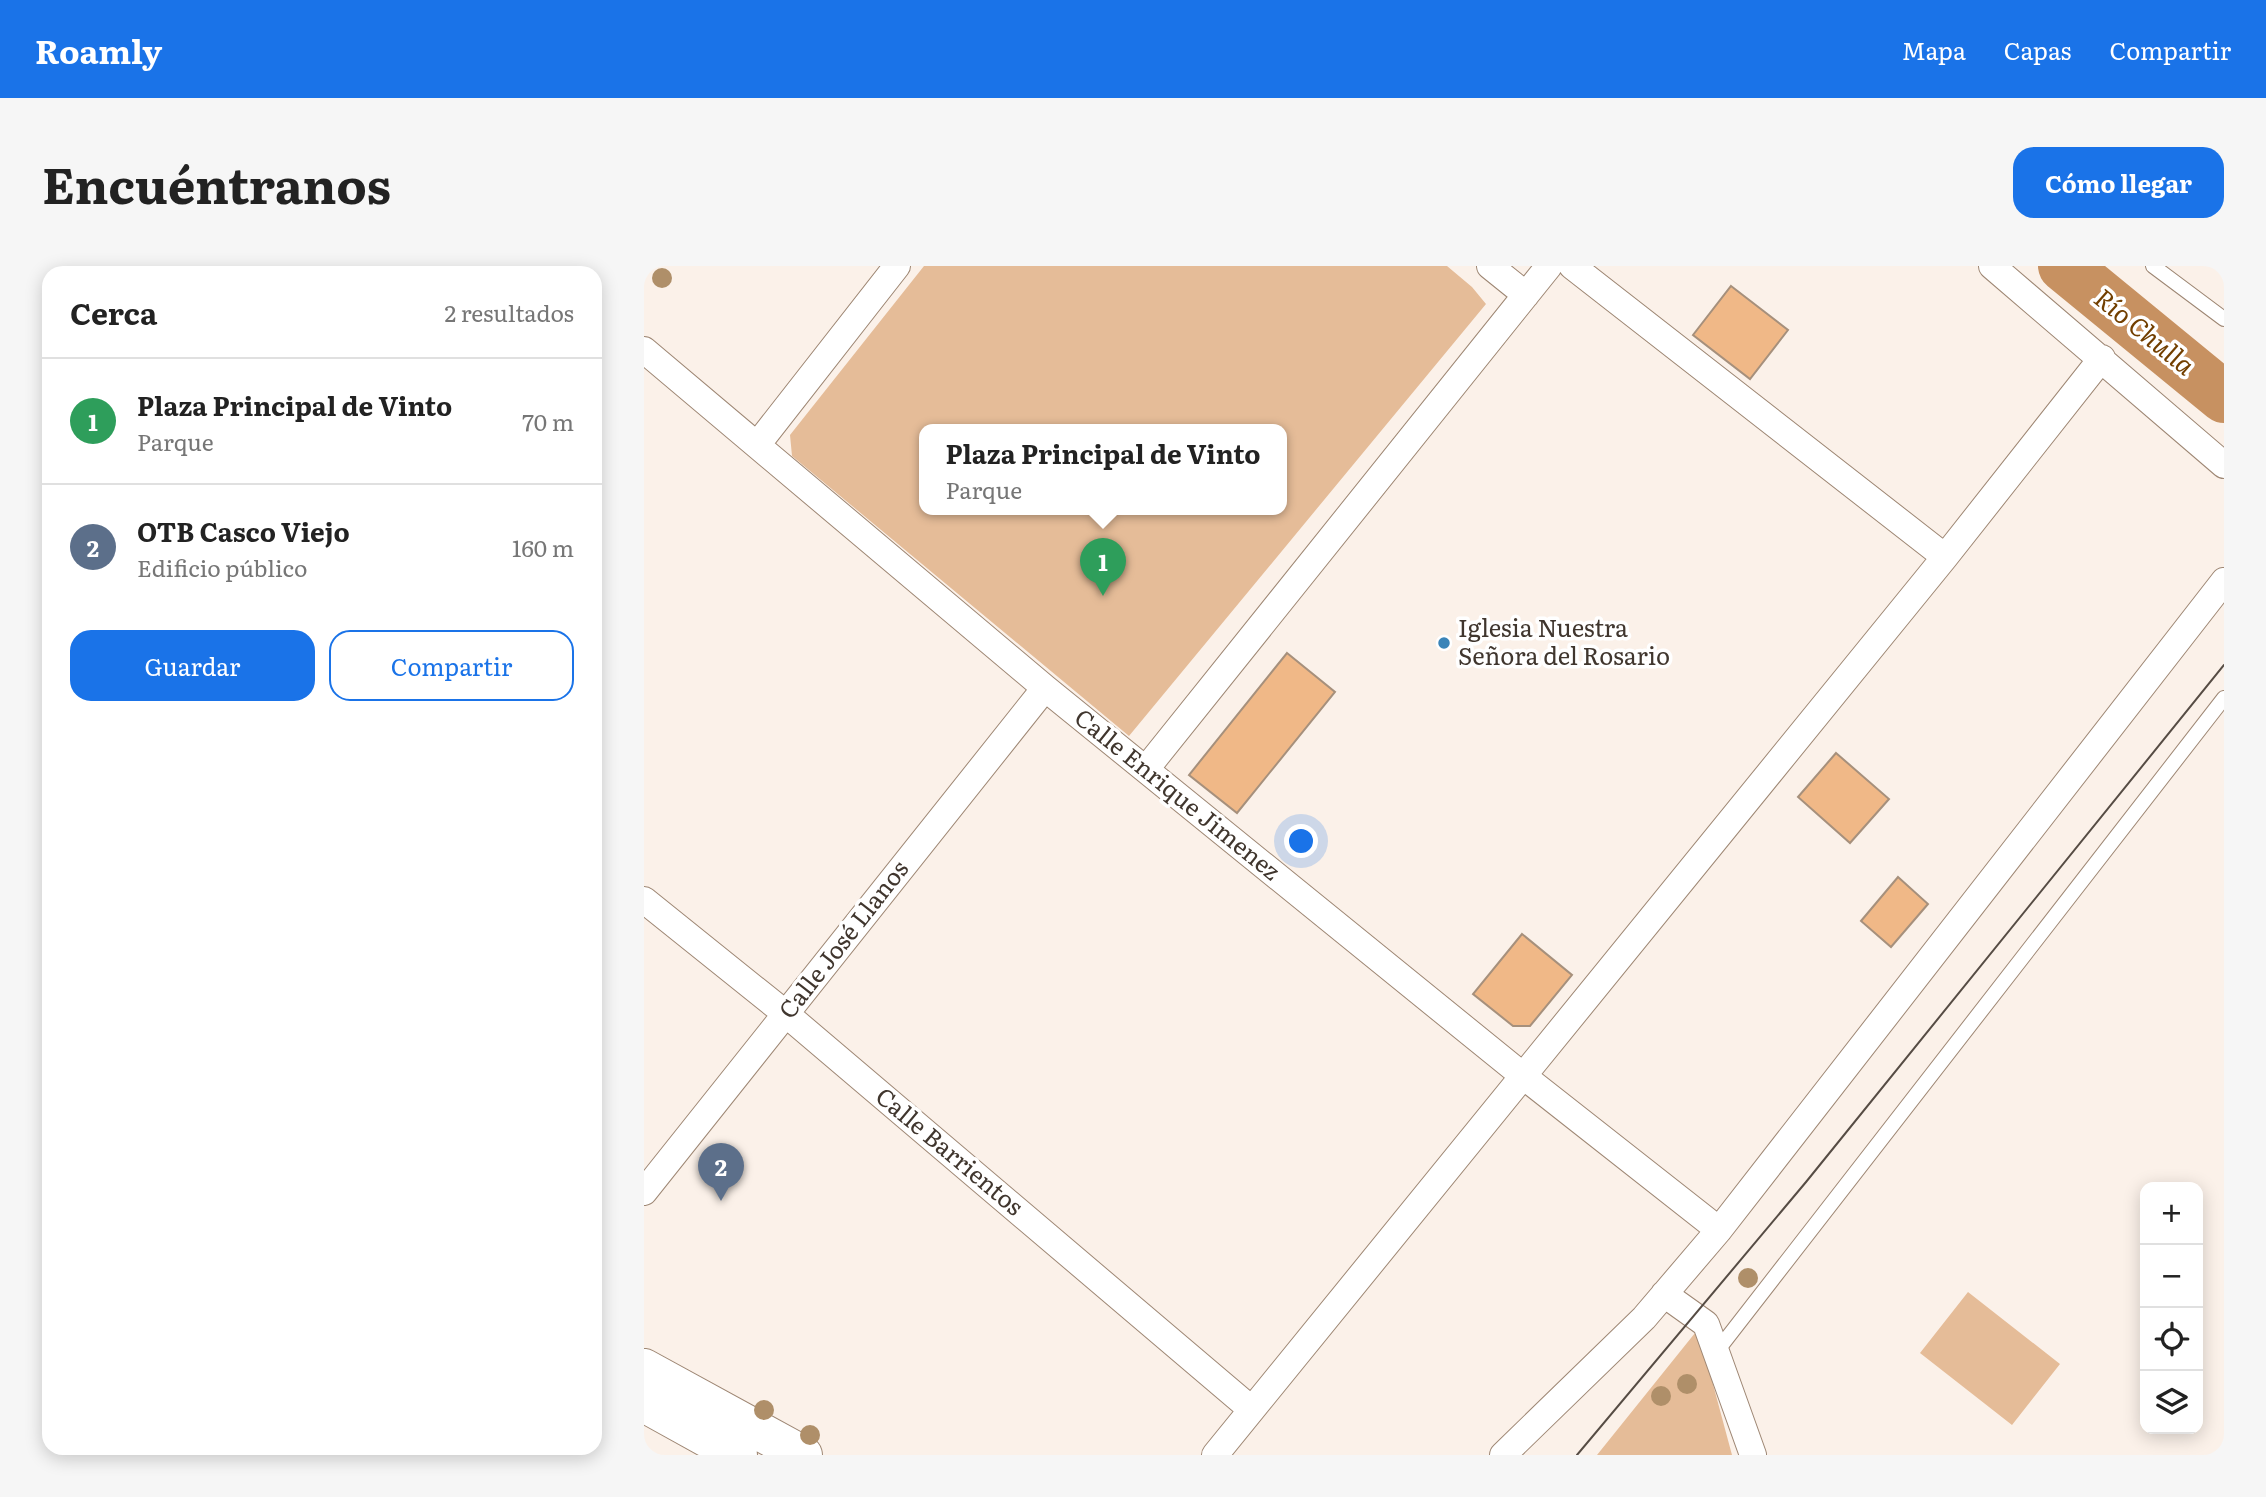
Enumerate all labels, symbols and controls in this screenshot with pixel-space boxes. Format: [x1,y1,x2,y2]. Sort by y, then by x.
text: Roamly [35,25,162,74]
text: Mapa [1902,32,1966,67]
text: Capas [2004,32,2071,67]
text: Compartir [2109,32,2231,67]
text: Encuéntranos [42,146,391,219]
button: Cómo llegar [2013,147,2224,218]
water label: Río Chulla [2087,277,2204,383]
text: Cerca [70,290,157,334]
text: 2 resultados [444,295,574,329]
text: Plaza Principal de Vinto [137,385,452,424]
text: 1 [88,404,98,438]
text: 70 m [522,404,574,438]
text: Parque [137,424,214,458]
popup [919,424,1287,515]
text: Plaza Principal de Vinto [945,433,1261,472]
text: Parque [945,472,1022,506]
text: OTB Casco Viejo [137,511,350,550]
text: 2 [87,530,99,564]
text: 160 m [512,530,574,564]
pin: 1 [1080,538,1126,596]
text: Edificio público [137,550,307,584]
place label: Iglesia Nuestra Señora del Rosario [1458,609,1670,672]
button: Guardar [70,630,315,701]
button: Compartir [329,630,574,701]
marker: Iglesia Nuestra Señora del Rosario [1436,635,1452,651]
street label: Calle Enrique Jimenez [1068,699,1289,887]
your location [1284,824,1318,858]
street label: Calle José Llanos [769,852,915,1025]
street label: Calle Barrientos [869,1078,1032,1223]
pin: 2 [698,1143,744,1201]
map controls [2140,1182,2203,1434]
button: + [2140,1182,2203,1245]
button: − [2140,1245,2203,1308]
button: locate [2140,1308,2203,1371]
button: layers [2140,1371,2203,1434]

